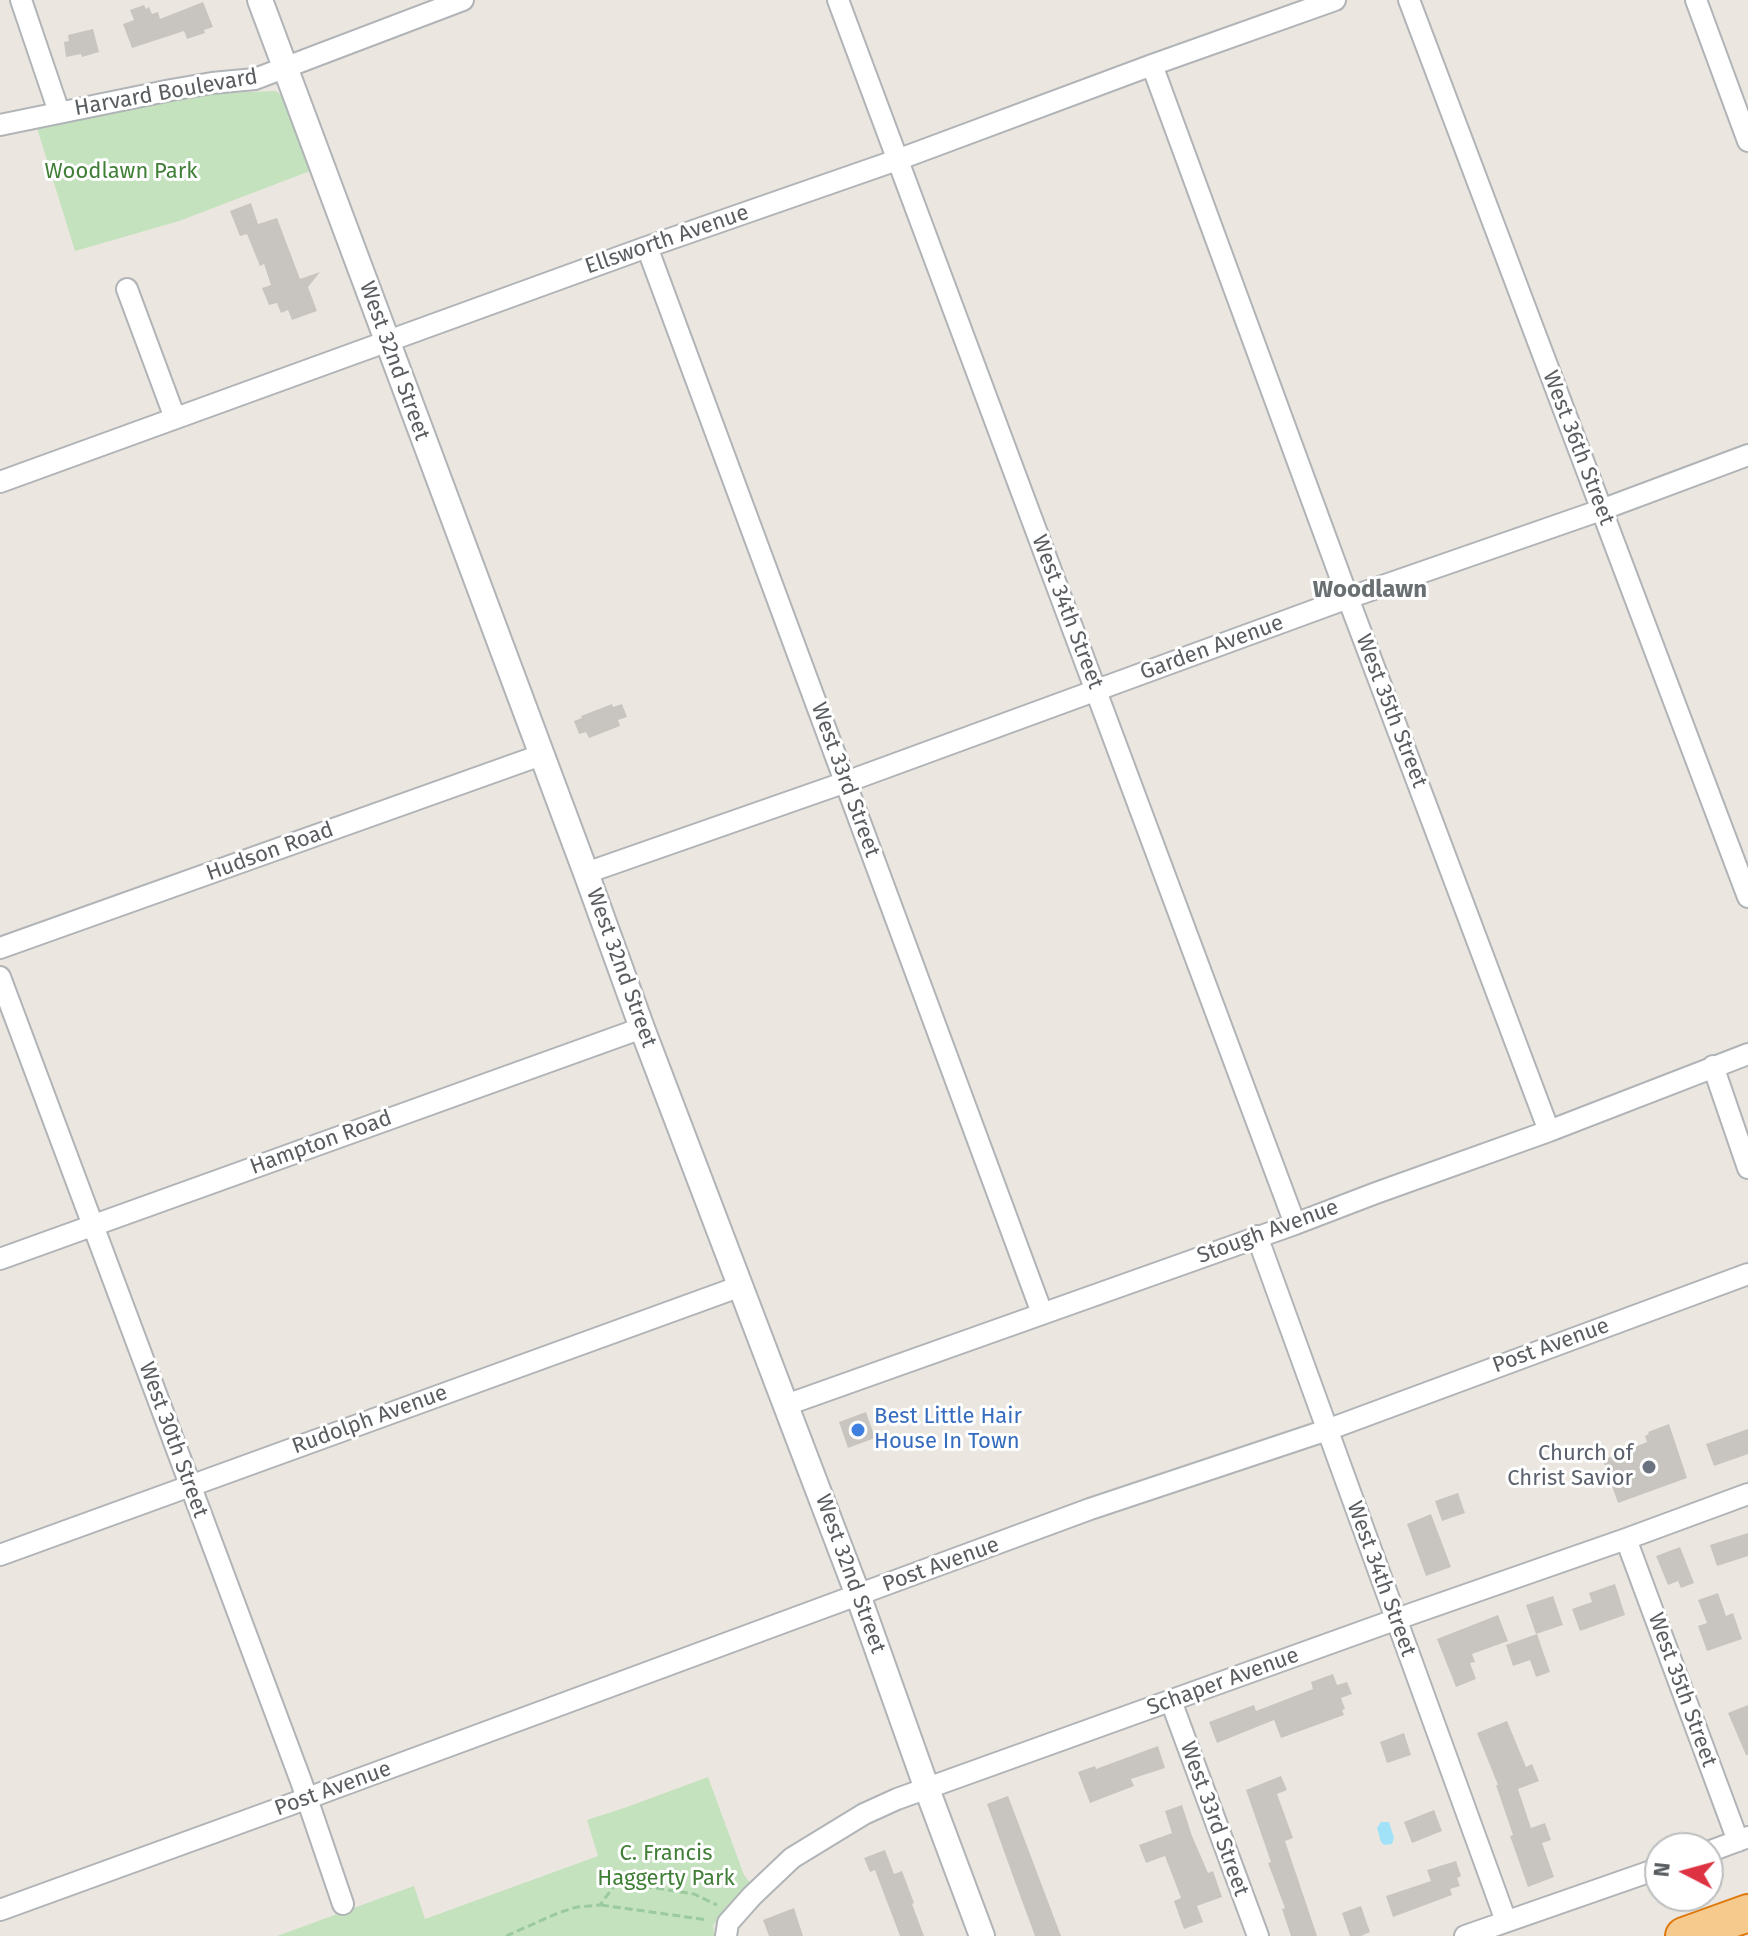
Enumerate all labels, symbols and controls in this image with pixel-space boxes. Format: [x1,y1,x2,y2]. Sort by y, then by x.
street label: Harvard Boulevard [72,64,260,122]
park label: Woodlawn Park [45,159,197,185]
street label: Ellsworth Avenue [582,200,752,280]
street label: West 32nd Street [353,278,435,444]
street label: West 36th Street [1536,367,1620,529]
street label: West 34th Street [1025,531,1109,693]
district label: Woodlawn [1313,576,1427,604]
street label: Garden Avenue [1137,610,1287,686]
street label: West 35th Street [1350,631,1432,791]
street label: West 33rd Street [805,699,885,861]
street label: Hudson Road [203,817,337,887]
street label: West 32nd Street [580,885,662,1051]
street label: Hampton Road [247,1105,395,1181]
street label: Stough Avenue [1194,1194,1342,1270]
street label: Post Avenue [1489,1313,1613,1379]
street label: West 30th Street [133,1359,213,1521]
street label: Rudolph Avenue [289,1380,451,1460]
place label: Best Little Hair House In Town [874,1404,1022,1456]
marker: Best Little Hair House In Town [849,1421,867,1439]
place label: Church of Christ Savior [1507,1441,1633,1492]
marker: Church of Christ Savior [1640,1458,1658,1476]
street label: West 32nd Street [809,1491,891,1657]
street label: West 34th Street [1341,1498,1421,1660]
street label: Post Avenue [879,1532,1003,1598]
street label: West 35th Street [1642,1609,1722,1771]
street label: Schaper Avenue [1143,1642,1303,1722]
street label: West 33rd Street [1174,1738,1254,1900]
street label: Post Avenue [271,1756,395,1822]
north arrow [1644,1832,1724,1912]
park label: C. Francis Haggerty Park [597,1841,735,1892]
text: N [1647,1861,1676,1878]

